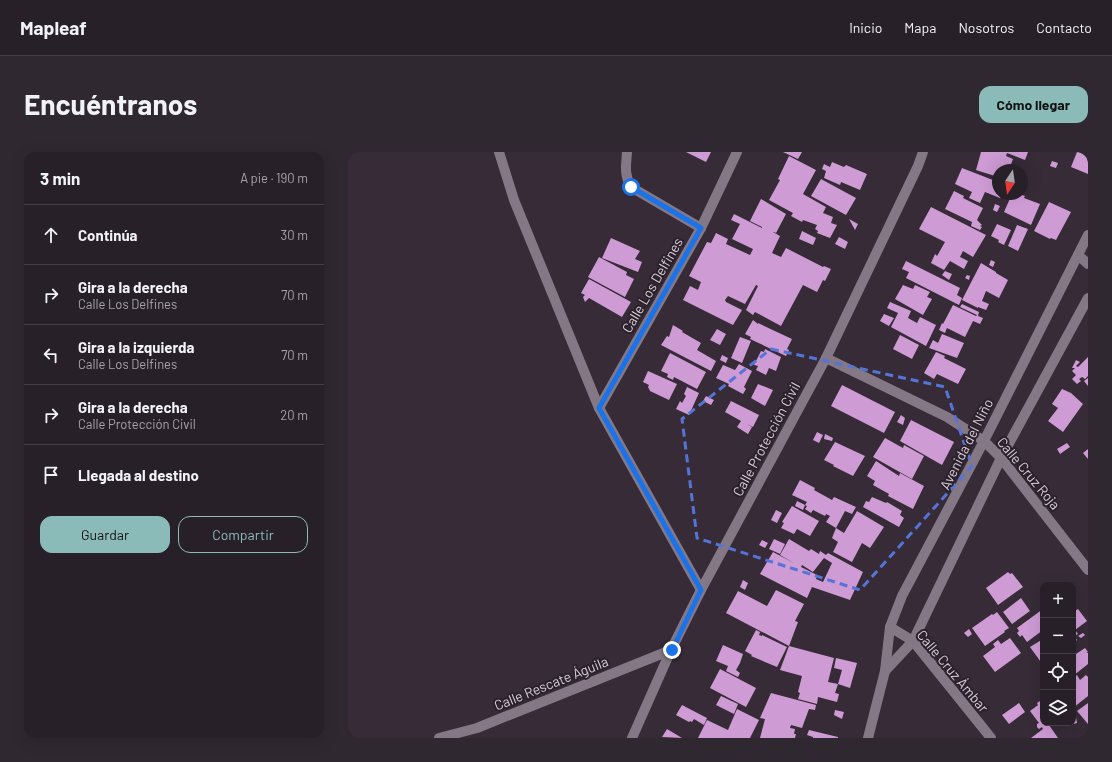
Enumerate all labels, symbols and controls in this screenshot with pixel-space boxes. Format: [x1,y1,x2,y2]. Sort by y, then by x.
text: Mapleaf [20,16,87,39]
text: Inicio [849,19,882,36]
text: Mapa [904,19,936,36]
text: Nosotros [958,19,1014,36]
text: Contacto [1036,19,1092,36]
button: Cómo llegar [979,86,1088,123]
text: Encuéntranos [24,87,197,121]
north arrow [992,164,1028,200]
text: 3 min [40,168,80,188]
text: A pie · 190 m [240,170,308,186]
route start [622,178,640,196]
icon: ahead [40,224,62,246]
text: Continúa [78,226,138,244]
text: 30 m [281,227,308,243]
street label: Calle Los Delfines [618,234,686,335]
text: Gira a la derecha [78,278,188,296]
icon: right [40,284,62,306]
text: 70 m [281,287,308,303]
text: Calle Los Delfines [78,296,177,312]
text: Gira a la izquierda [78,338,194,356]
icon: left [40,344,62,366]
text: 70 m [281,347,308,363]
text: Calle Los Delfines [78,356,177,372]
street label: Calle Protección Civil [729,379,803,499]
street label: Avenida del Niño [936,396,996,492]
text: Gira a la derecha [78,398,188,416]
icon: right [40,404,62,426]
text: 20 m [280,407,308,423]
text: Calle Protección Civil [78,416,196,432]
street label: Calle Cruz Roja [994,433,1064,513]
icon: arrive [40,464,62,486]
text: Llegada al destino [78,466,199,484]
button: Guardar [40,516,170,553]
button: Compartir [178,516,308,553]
map controls [1040,582,1076,726]
button: + [1040,582,1076,618]
button: − [1040,618,1076,654]
street label: Calle Cruz Ámbar [914,626,992,716]
route end [663,641,681,659]
street label: Calle Rescate Águila [491,652,611,714]
button: locate [1040,654,1076,690]
button: layers [1040,690,1076,726]

